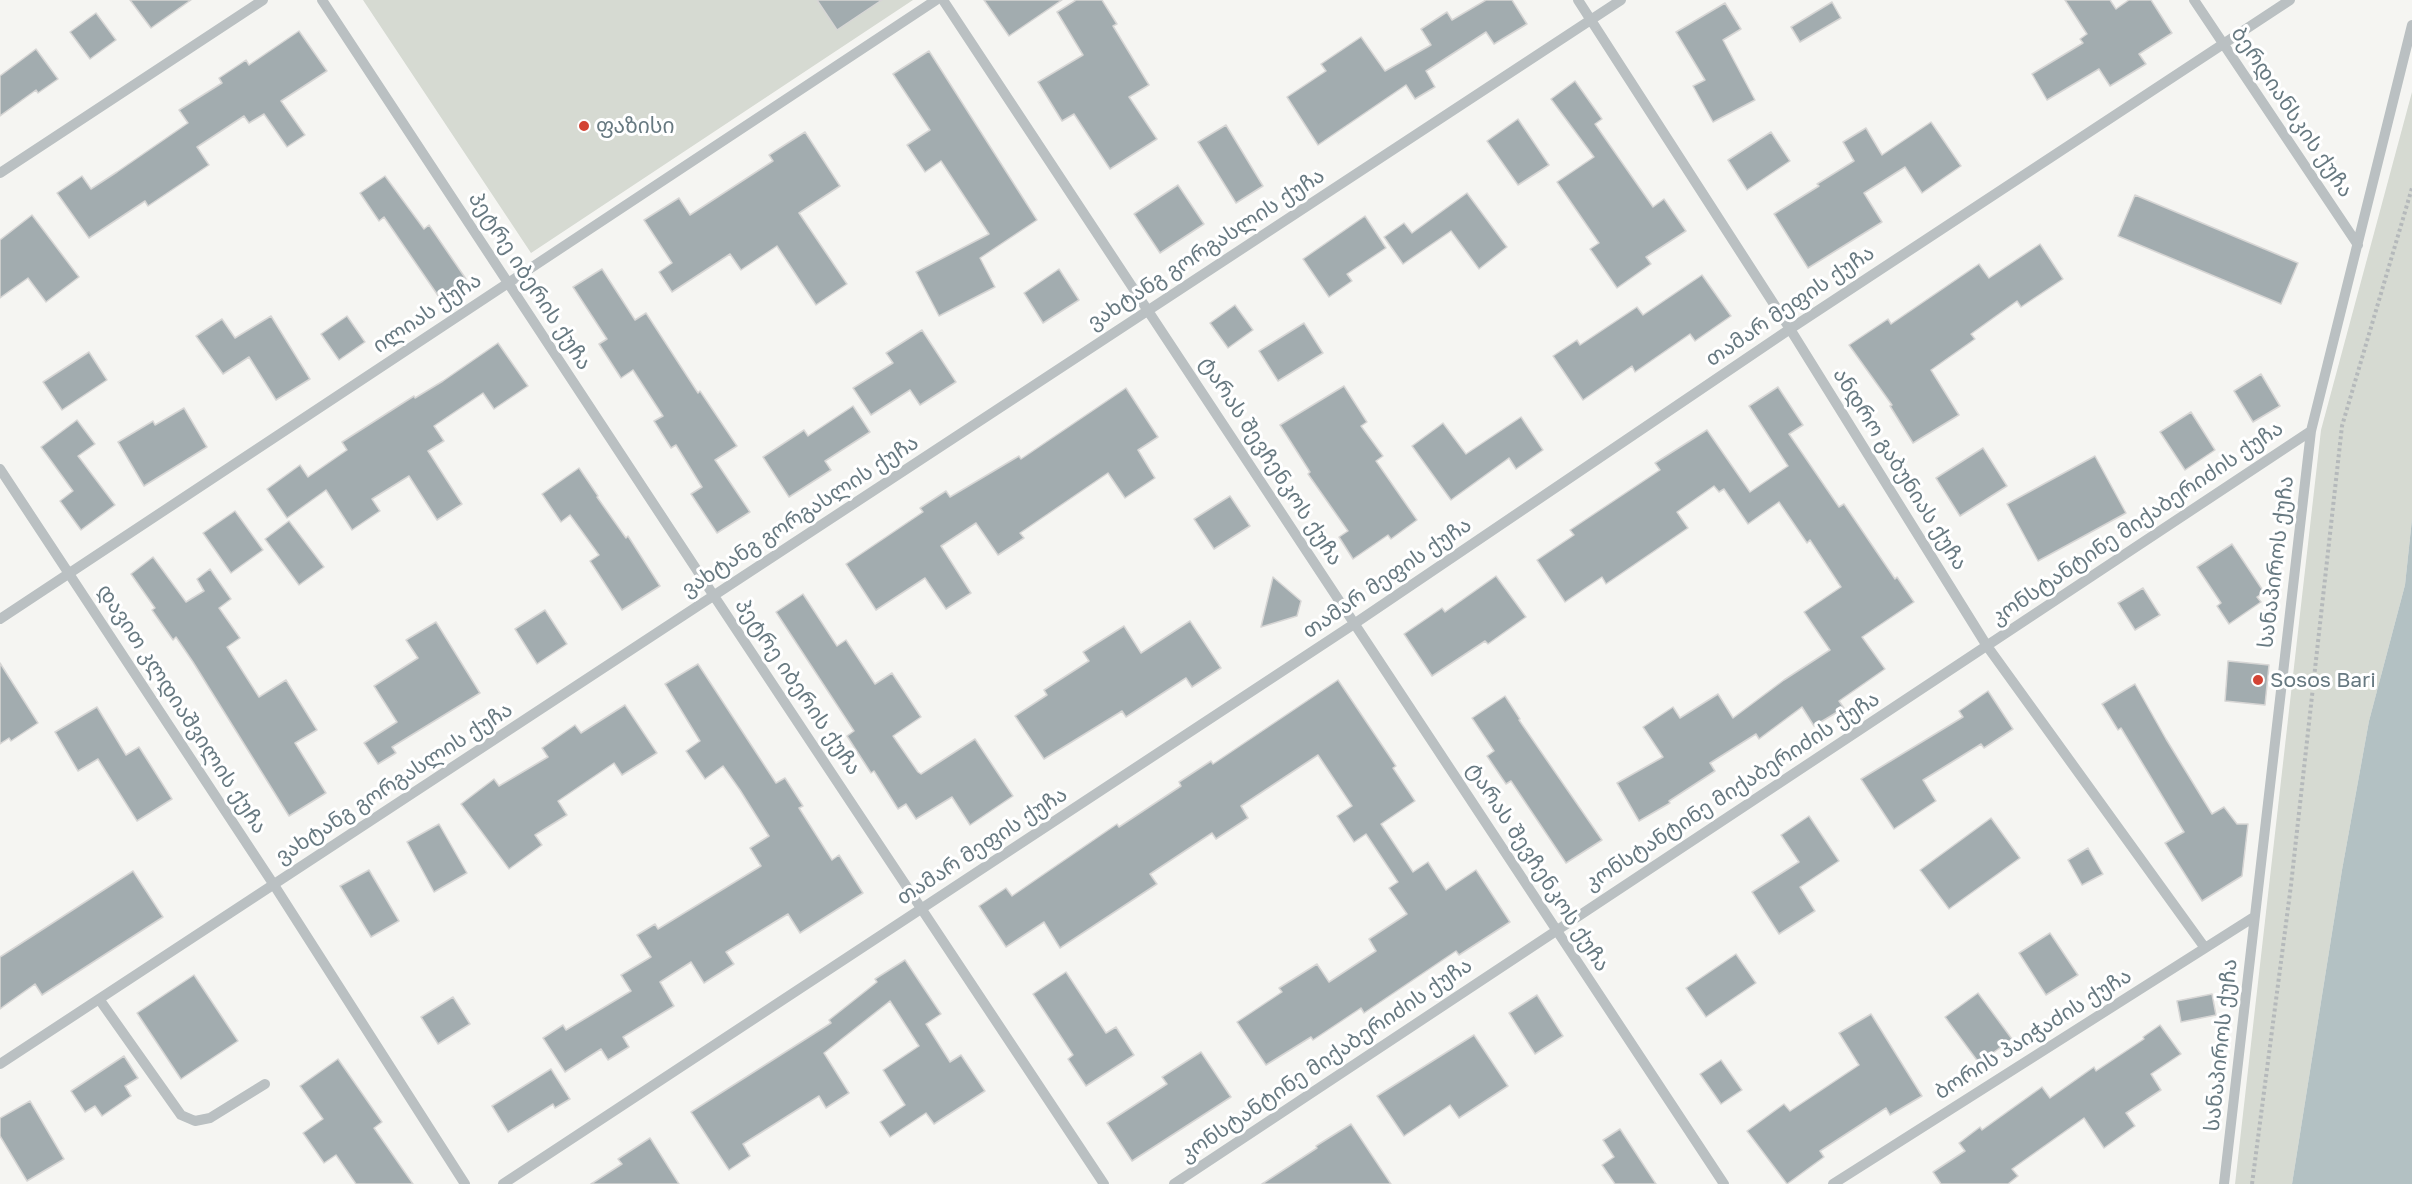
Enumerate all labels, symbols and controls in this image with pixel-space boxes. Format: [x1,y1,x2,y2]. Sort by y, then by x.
street label: ბერდიანსკის ქუჩა [2226,22,2358,202]
place label: ფაზისი [596,113,675,139]
marker: ფაზისი [577,119,591,133]
street label: ვახტანგ გორგასლის ქუჩა [1083,163,1329,335]
street label: პეტრე იბერის ქუჩა [463,187,597,375]
street label: თამარ მეფის ქუჩა [1701,240,1879,372]
street label: ილიას ქუჩა [368,267,486,359]
street label: ტარას შევჩენკოს ქუჩა [1194,352,1348,570]
street label: ანდრო გაბუნიას ქუჩა [1827,363,1973,575]
street label: კონსტანტინე მიქაბერიძის ქუჩა [1986,416,2288,630]
street label: ვახტანგ გორგასლის ქუჩა [677,430,923,602]
street label: სანაპიროს ქუჩა [2253,474,2299,650]
street label: თამარ მეფის ქუჩა [1298,512,1476,644]
street label: დავით კლდიაშვილის ქუჩა [92,579,272,839]
street label: პეტრე იბერის ქუჩა [730,594,866,780]
place label: Sosos Bari [2270,667,2376,693]
marker: Sosos Bari [2251,673,2265,687]
street label: კონსტანტინე მიქაბერიძის ქუჩა [1580,686,1884,896]
street label: ვახტანგ გორგასლის ქუჩა [271,697,517,869]
street label: ტარას შევჩენკოს ქუჩა [1461,758,1615,976]
street label: თამარ მეფის ქუჩა [892,781,1072,911]
street label: კონსტანტინე მიქაბერიძის ქუჩა [1175,953,1477,1167]
street label: სანაპიროს ქუჩა [2199,957,2243,1133]
street label: ბორის პაიჭაძის ქუჩა [1930,963,2136,1105]

